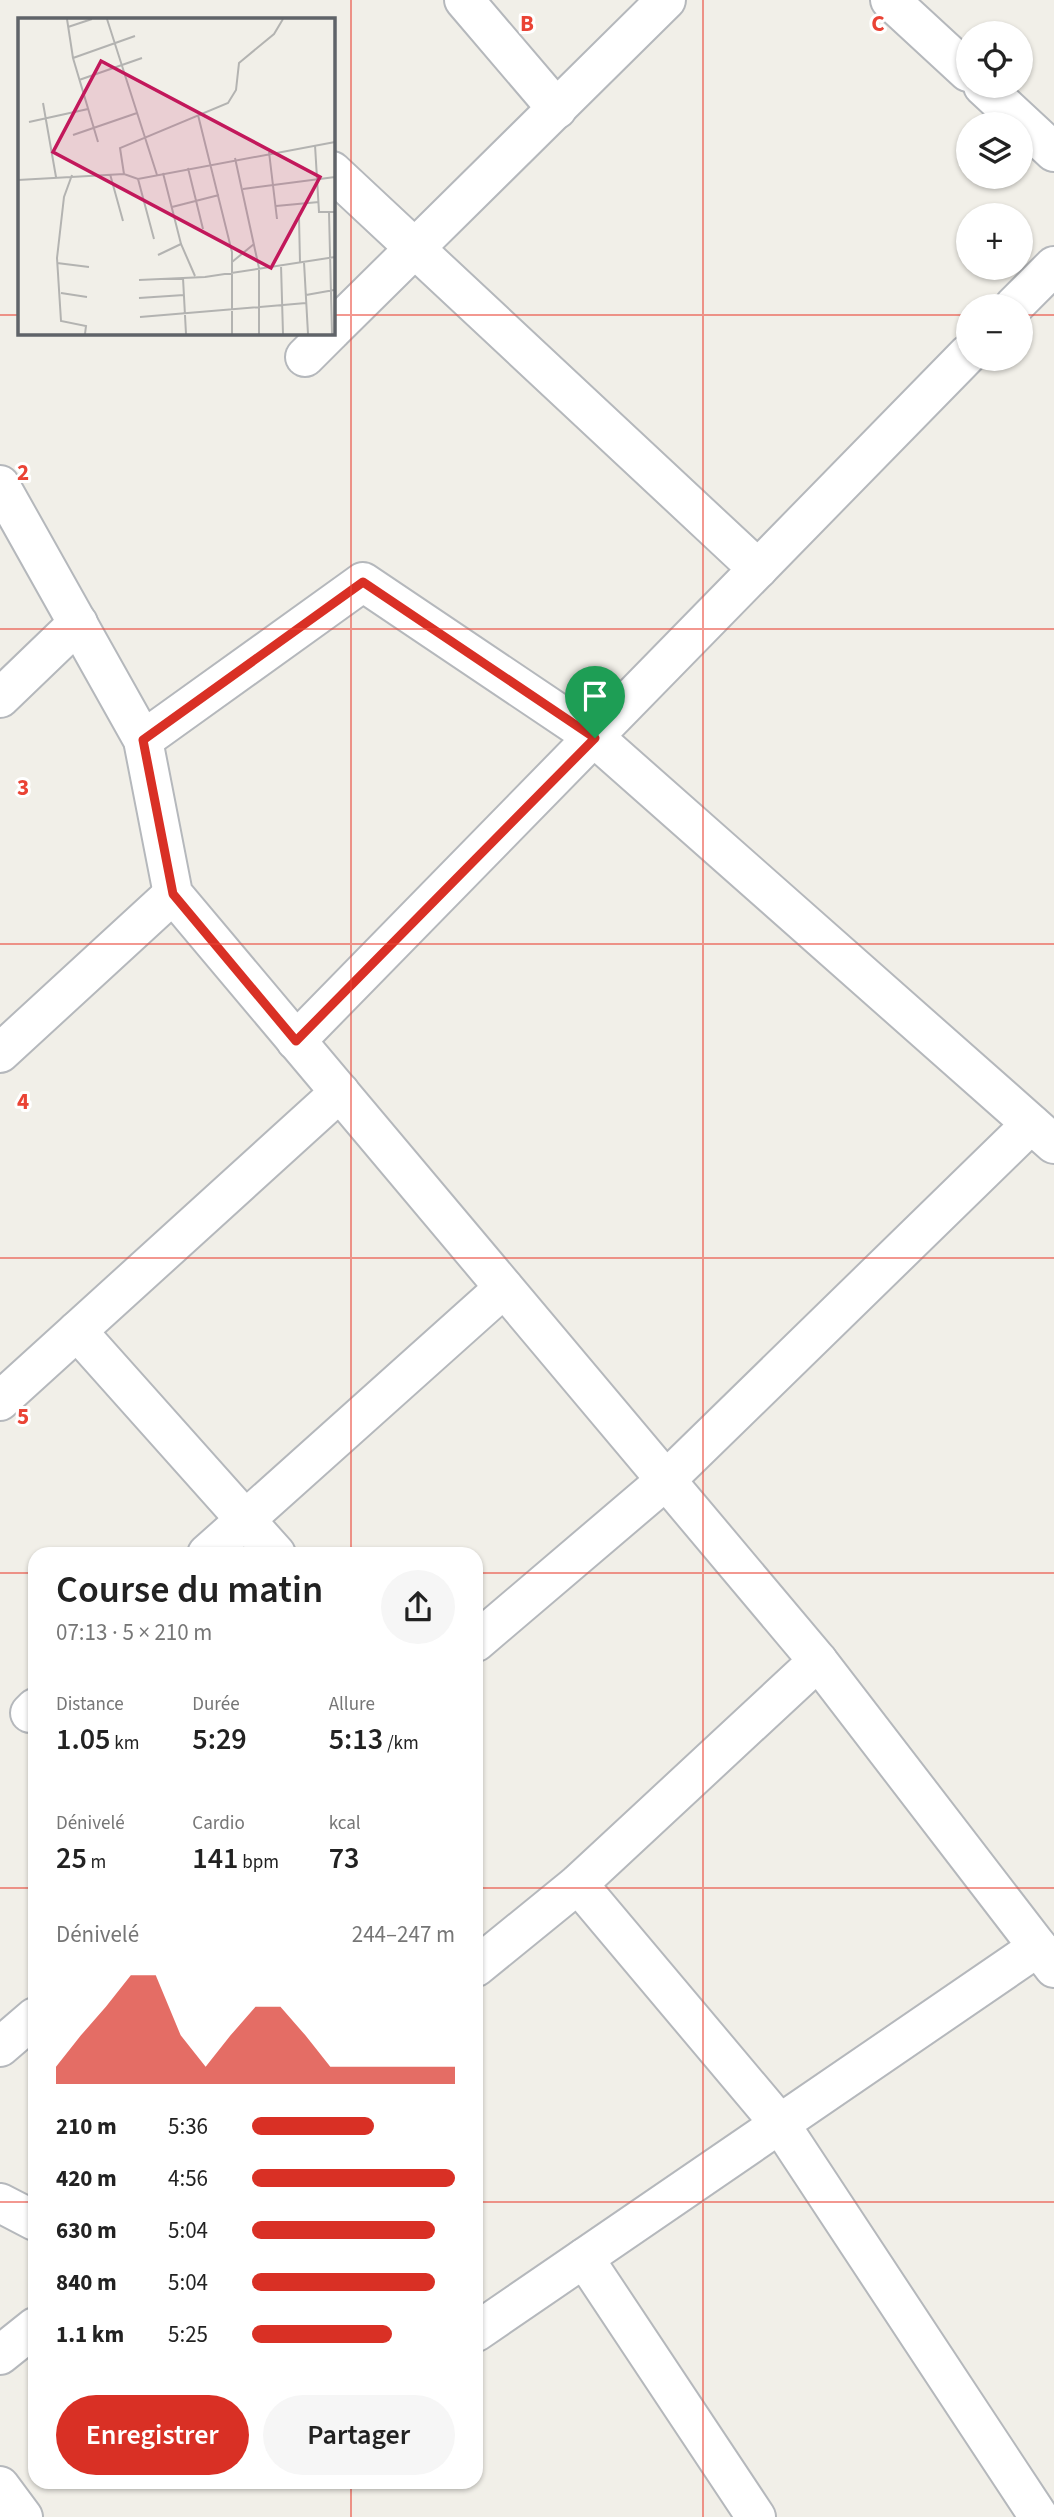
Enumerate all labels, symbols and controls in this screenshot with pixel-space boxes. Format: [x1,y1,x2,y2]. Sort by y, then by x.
text: B [520,7,534,40]
text: C [871,7,885,40]
inset map [18,18,334,334]
map controls [956,21,1033,371]
button: locate [956,21,1033,98]
button: layers [956,112,1033,189]
button: + [956,203,1033,280]
button: − [956,294,1033,371]
text: 2 [17,456,29,489]
pin [565,666,625,738]
icon: arrive [576,677,614,715]
text: 3 [17,771,29,804]
text: 4 [17,1085,29,1118]
text: 5 [17,1400,29,1433]
text: Course du matin [56,1563,323,1617]
button: share [381,1570,455,1644]
text: 07:13 · 5 × 210 m [56,1616,212,1649]
text: Distance [56,1691,124,1718]
text: Durée [192,1691,240,1718]
text: Allure [329,1691,375,1718]
text: 1.05 [56,1718,110,1761]
text: 5:29 [192,1718,247,1761]
text: 5:13 [329,1718,383,1761]
text: km [110,1730,139,1757]
text: /km [383,1730,419,1757]
text: Dénivelé [56,1810,125,1837]
text: Cardio [192,1810,245,1837]
text: kcal [329,1810,361,1837]
text: 25 [56,1837,87,1880]
text: 141 [192,1837,239,1880]
text: 73 [329,1837,359,1880]
text: m [87,1849,106,1876]
text: bpm [239,1849,279,1876]
text: Dénivelé [56,1918,139,1951]
text: 244–247 m [352,1918,455,1951]
text: 210 m [56,2110,117,2143]
text: 5:36 [168,2110,208,2143]
text: 420 m [56,2162,117,2195]
text: 4:56 [168,2162,208,2195]
text: 630 m [56,2214,117,2247]
text: 5:04 [168,2214,208,2247]
text: 840 m [56,2266,117,2299]
text: 5:04 [168,2266,208,2299]
text: 1.1 km [56,2318,124,2351]
text: 5:25 [168,2318,208,2351]
button: Enregistrer [56,2395,249,2475]
button: Partager [263,2395,455,2475]

